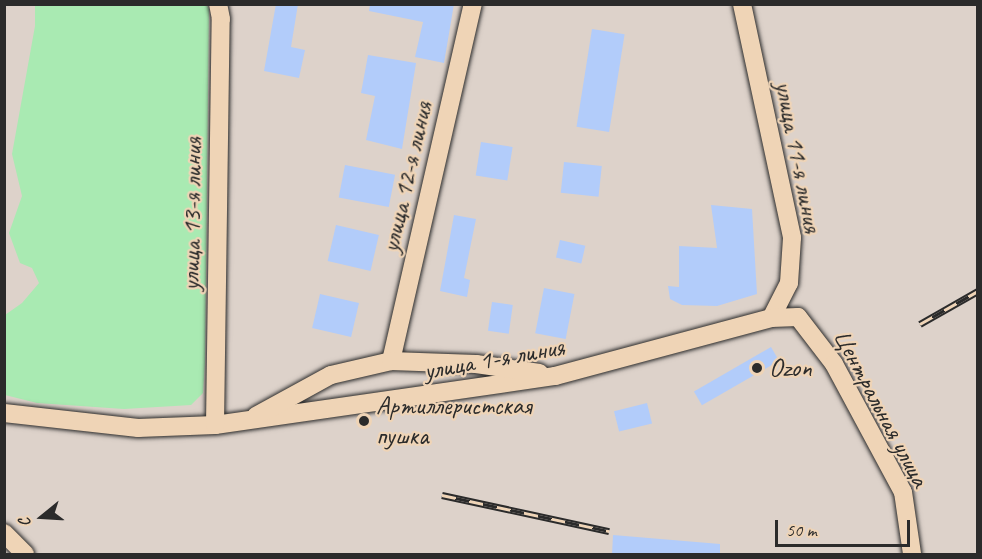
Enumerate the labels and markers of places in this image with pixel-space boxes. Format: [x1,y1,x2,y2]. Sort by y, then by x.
place label: Ozon [769,352,812,384]
marker: Ozon [750,361,764,375]
place label: Артиллеристская пушка [376,390,531,452]
marker: Артиллеристская пушка [357,414,371,428]

